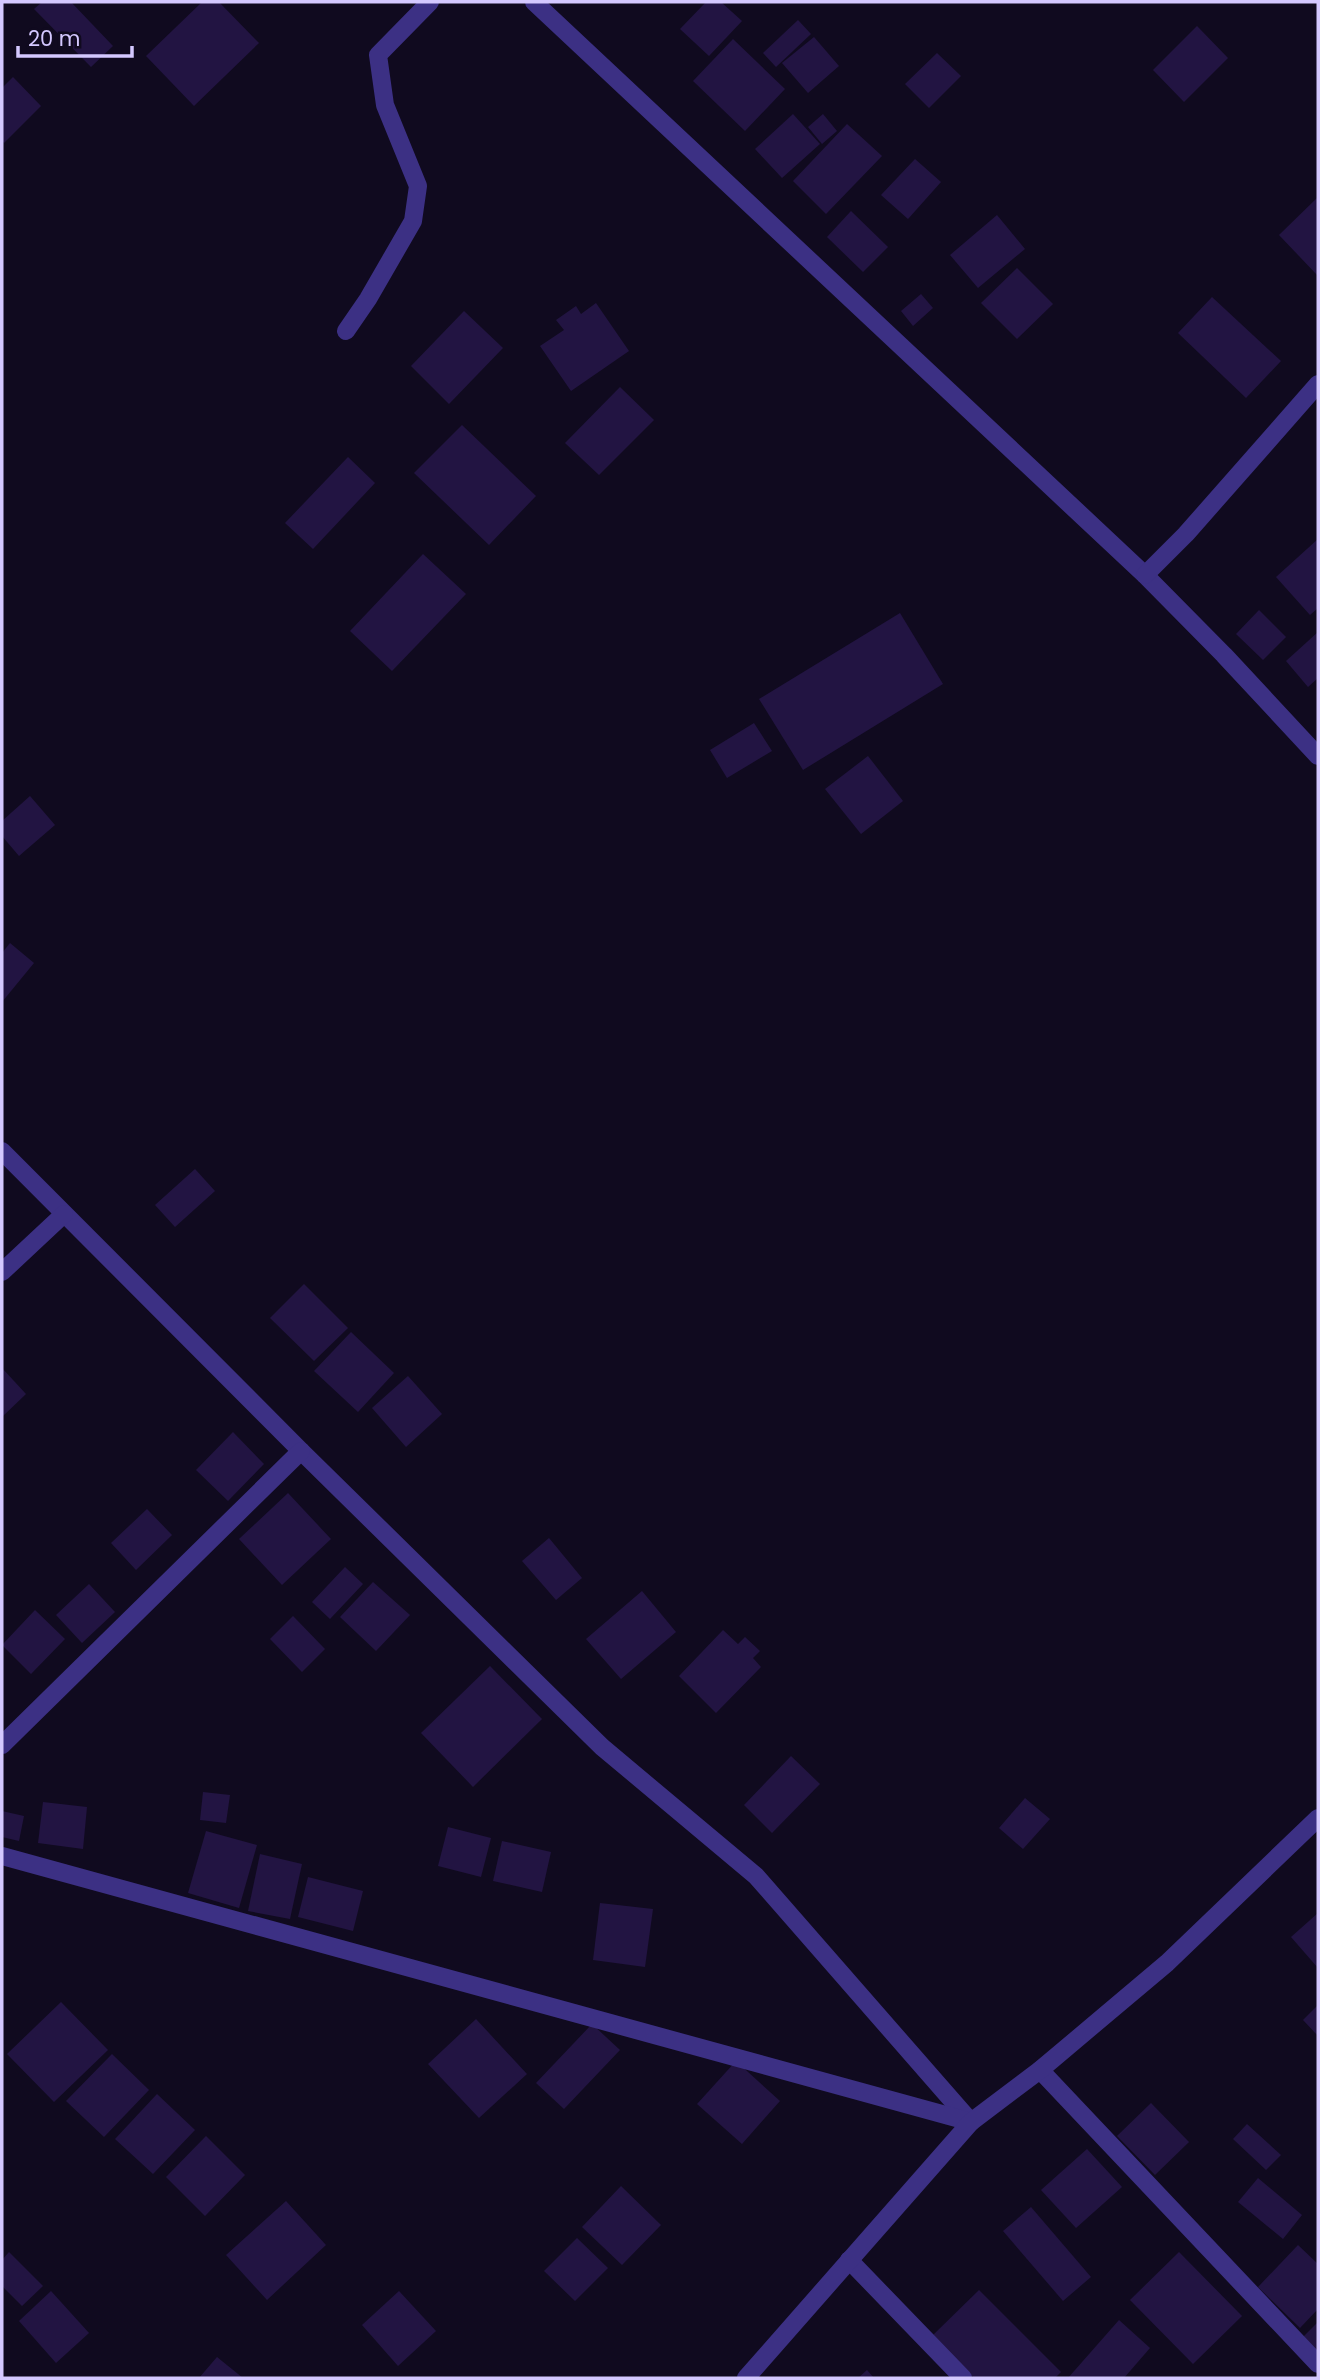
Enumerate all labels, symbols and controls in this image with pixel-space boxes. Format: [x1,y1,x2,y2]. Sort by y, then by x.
scale bar [18,14,131,58]
text: 20 m [28,24,81,53]

